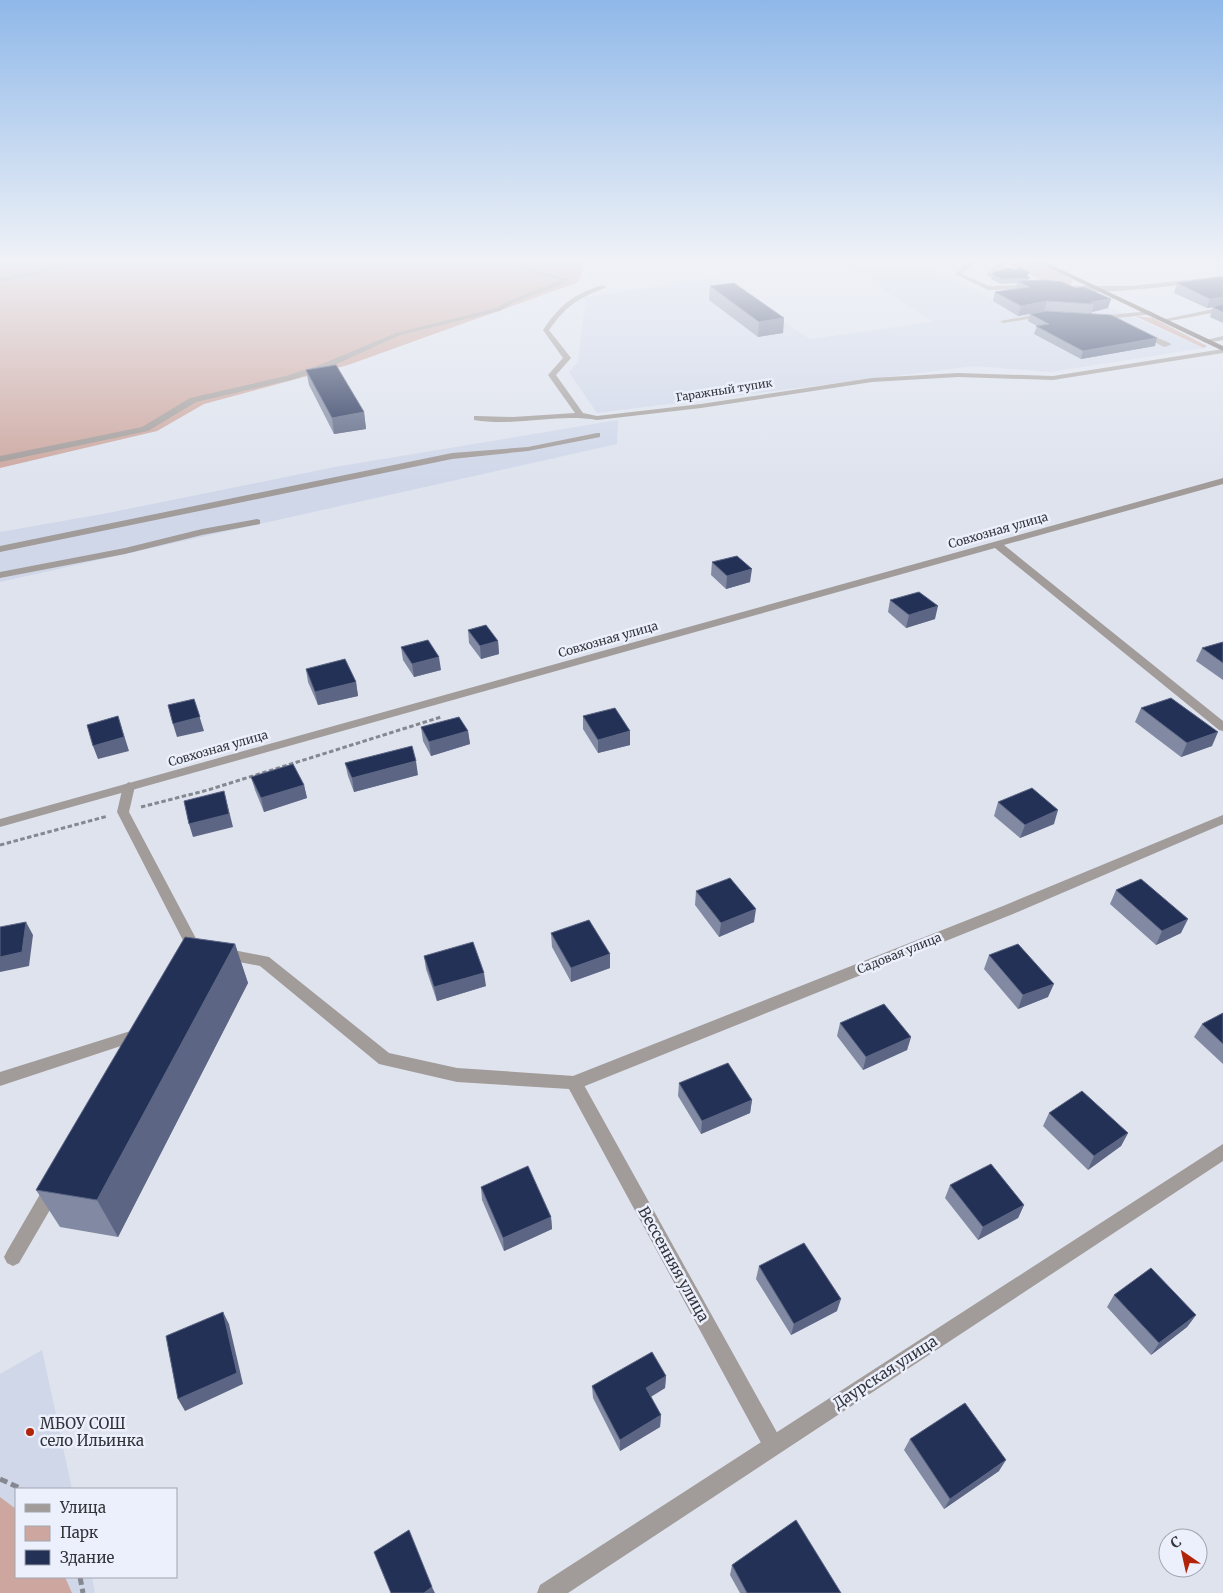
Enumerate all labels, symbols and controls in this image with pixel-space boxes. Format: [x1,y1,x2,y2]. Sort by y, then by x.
street label: Гаражный тупик [675,375,773,405]
street label: Совхозная улица [946,508,1050,551]
street label: Совхозная улица [556,617,660,660]
street label: Совхозная улица [166,726,270,769]
street label: Садовая улица [855,929,944,977]
street label: Вессенняя улица [634,1203,714,1325]
street label: Даурская улица [829,1331,941,1413]
place label: МБОУ СОШ село Ильинка [40,1414,144,1450]
marker: МБОУ СОШ село Ильинка [24,1426,36,1438]
legend [15,1488,178,1578]
text: Улица [59,1498,106,1517]
text: Парк [60,1523,99,1542]
north arrow [1158,1528,1208,1578]
text: С [1167,1532,1185,1552]
text: Здание [60,1548,114,1567]

